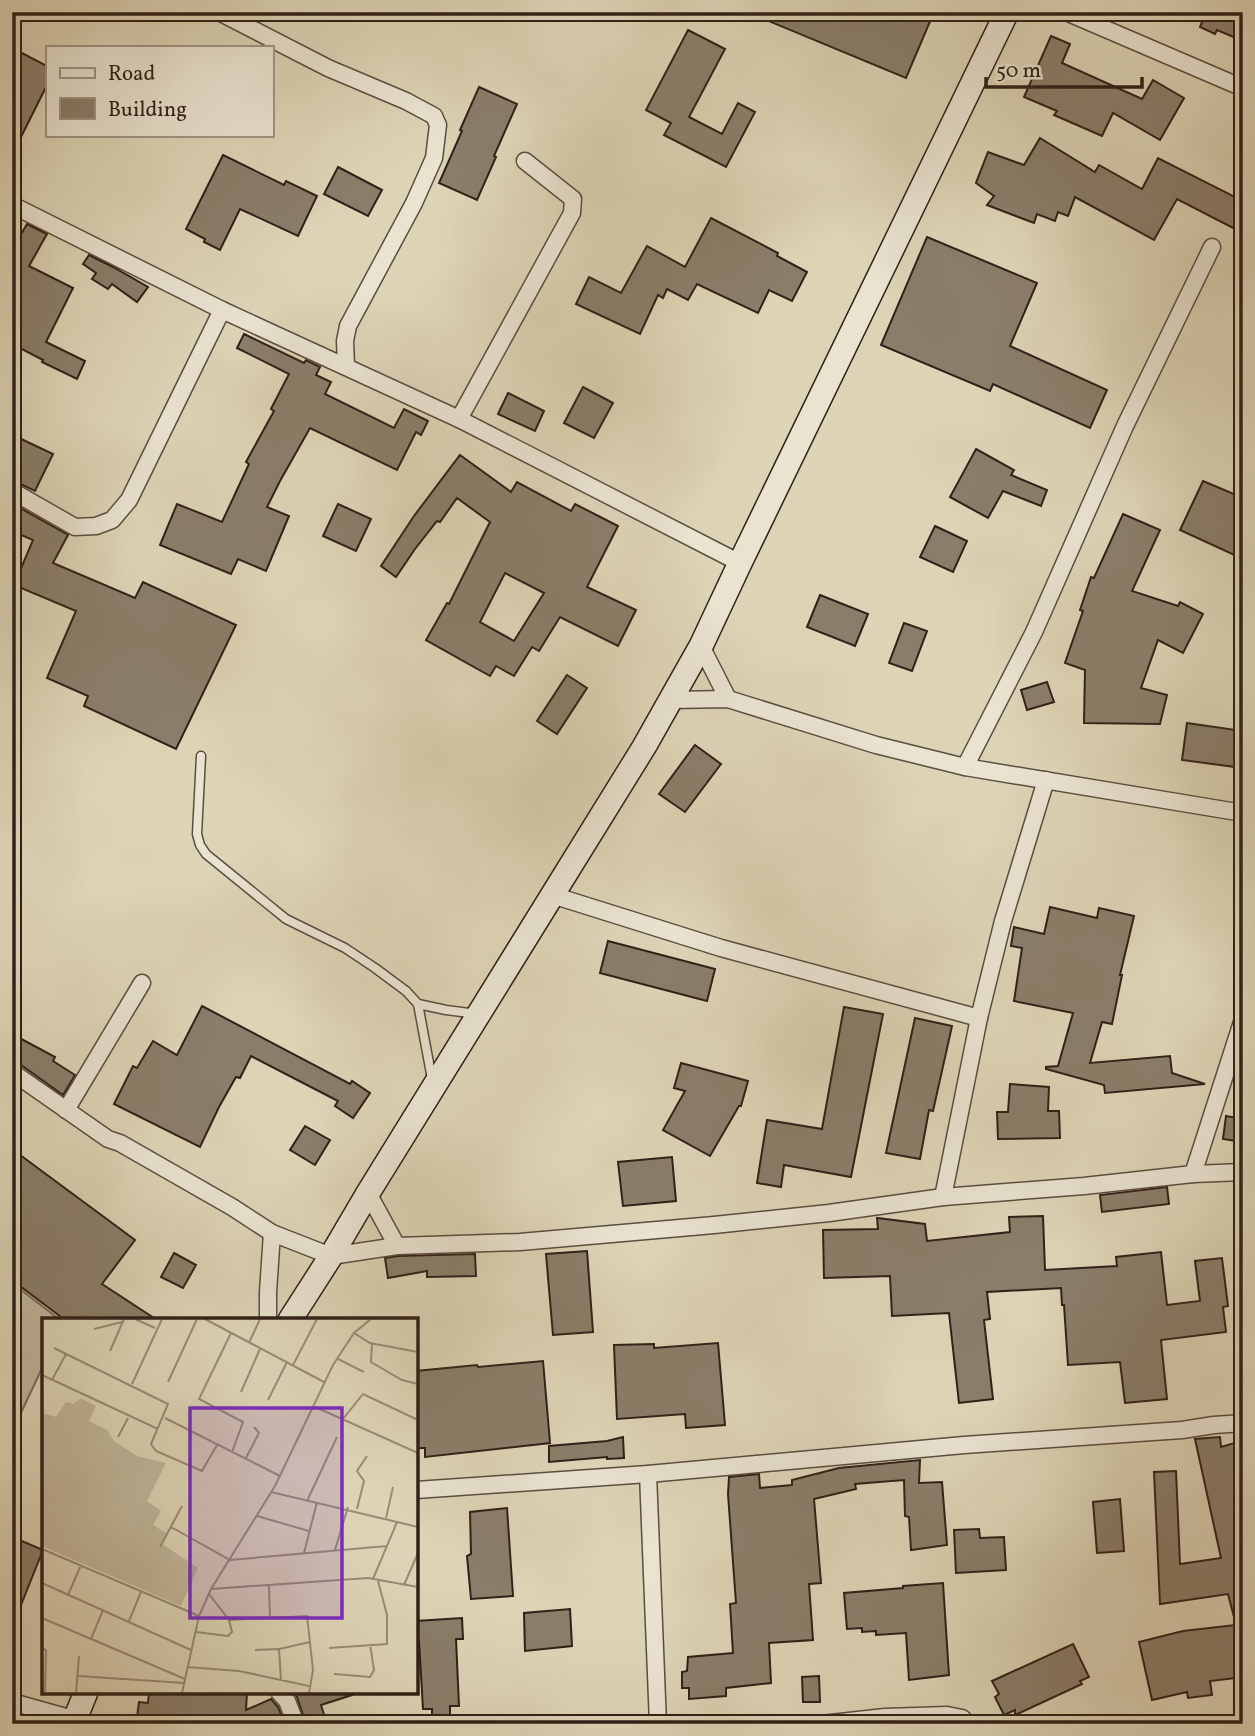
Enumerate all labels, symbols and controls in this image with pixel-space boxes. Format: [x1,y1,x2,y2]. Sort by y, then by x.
legend [46,46,273,136]
scale bar [986,46,1141,90]
text: 50 m [996,57,1041,86]
text: Road [108,60,155,89]
text: Building [108,96,187,125]
inset map [42,1318,418,1694]

